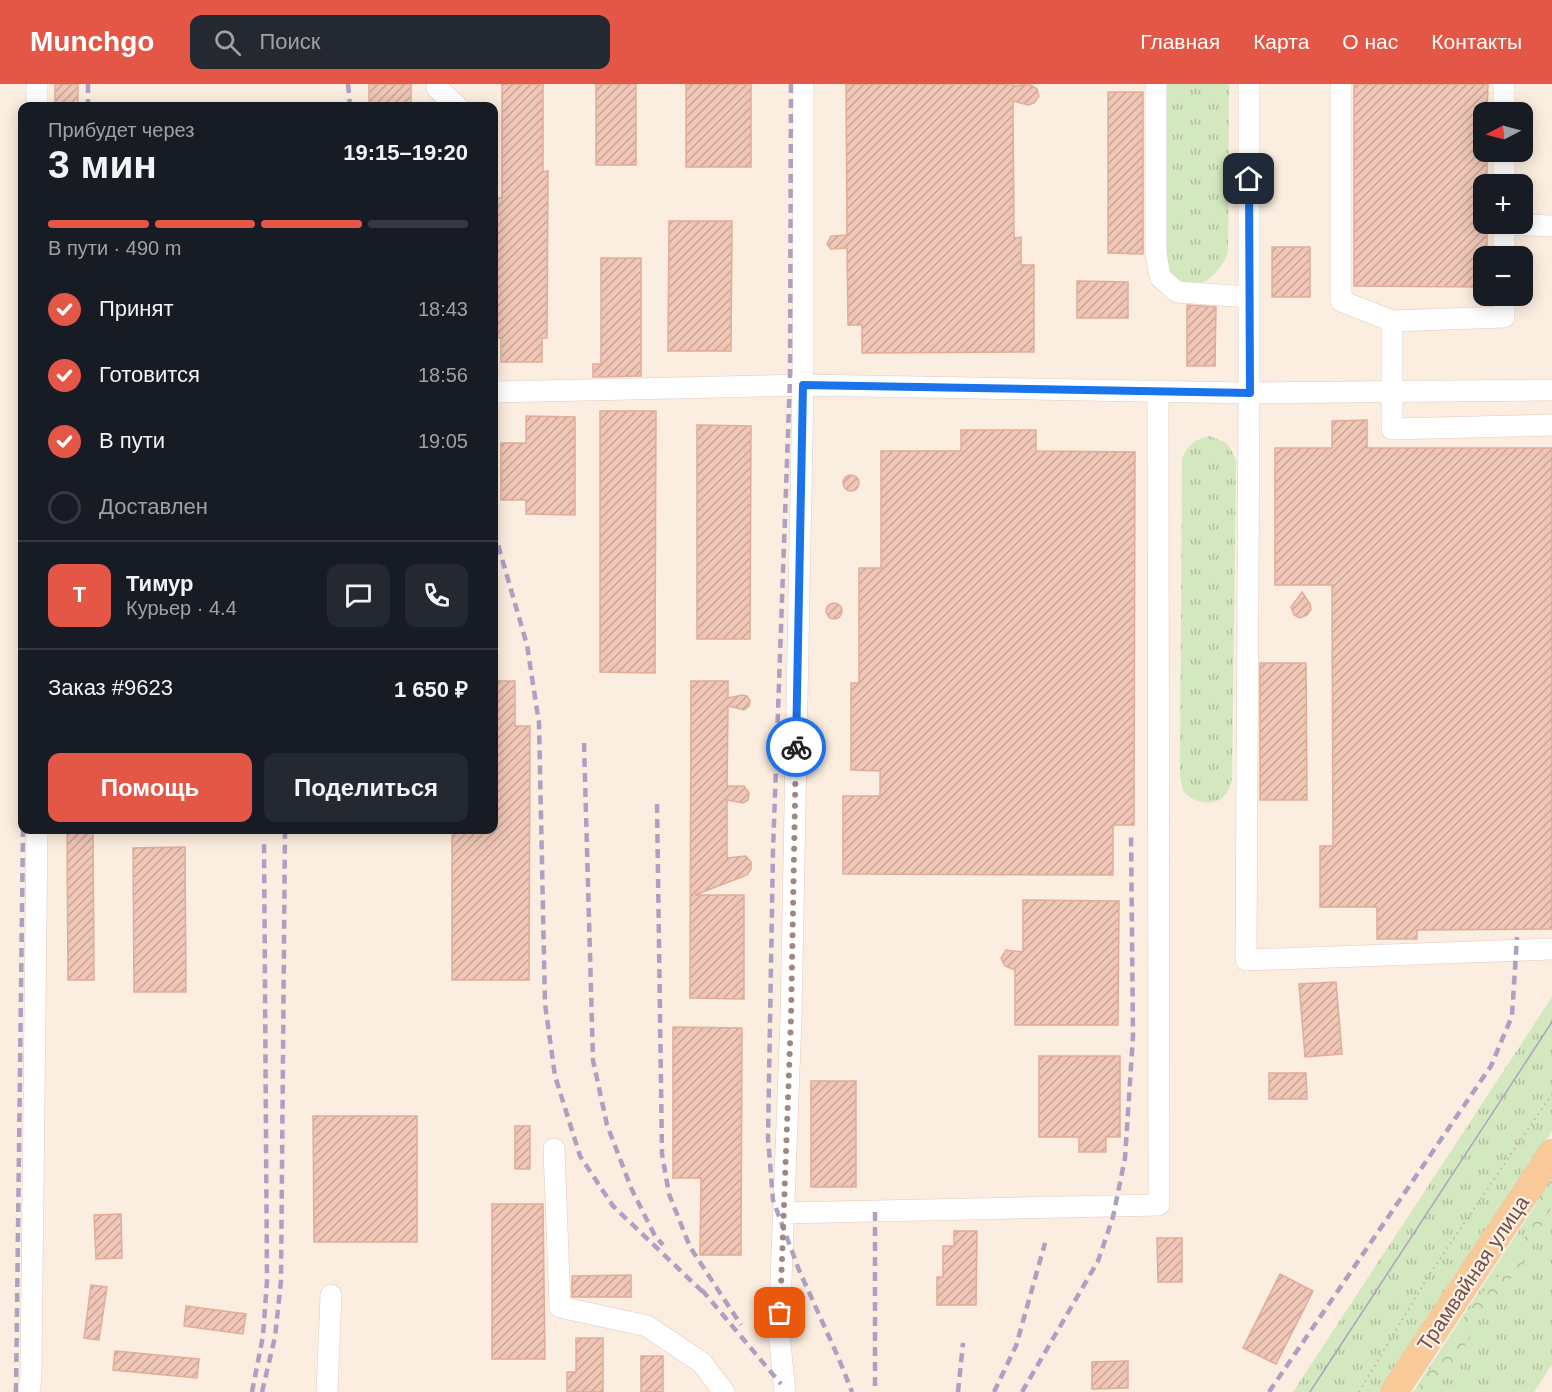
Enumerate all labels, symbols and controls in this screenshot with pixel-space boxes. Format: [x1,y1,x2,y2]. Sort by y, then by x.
search box [190,15,610,69]
text: Munchgo [30,26,154,57]
icon: search [211,26,244,59]
text: Поиск [259,29,320,54]
text: Главная [1140,30,1220,53]
text: Карта [1253,30,1309,53]
text: О нас [1342,30,1398,53]
text: Контакты [1431,30,1522,53]
north arrow [1473,102,1533,162]
map controls [1473,102,1533,306]
text: Прибудет через [48,119,194,141]
text: 19:15–19:20 [343,140,468,165]
text: 3 мин [48,143,157,186]
pin [1223,153,1274,204]
icon: home [1232,162,1265,195]
button: + [1473,174,1533,234]
text: В пути · 490 m [48,237,181,259]
button: − [1473,246,1533,306]
icon: check [48,293,81,326]
text: Принят [99,296,173,321]
text: 18:43 [418,298,468,320]
icon: check [48,359,81,392]
text: Готовится [99,362,200,387]
text: 18:56 [418,364,468,386]
icon: check [48,425,81,458]
text: В пути [99,428,165,453]
text: 19:05 [418,430,468,452]
text: Доставлен [99,494,208,519]
button: chat [327,564,390,627]
button: phone [405,564,468,627]
text: Тимур [126,571,194,596]
text: Т [73,582,86,607]
text: Курьер · 4.4 [126,597,237,619]
text: Заказ #9623 [48,675,173,700]
text: 1 650 ₽ [394,677,468,702]
courier [766,717,826,777]
icon: bike [780,731,813,764]
button: Помощь [48,753,252,822]
button: Поделиться [264,753,468,822]
street label: Трамвайная улица [1413,1191,1534,1355]
pin [754,1287,805,1338]
icon: bag [763,1296,796,1329]

